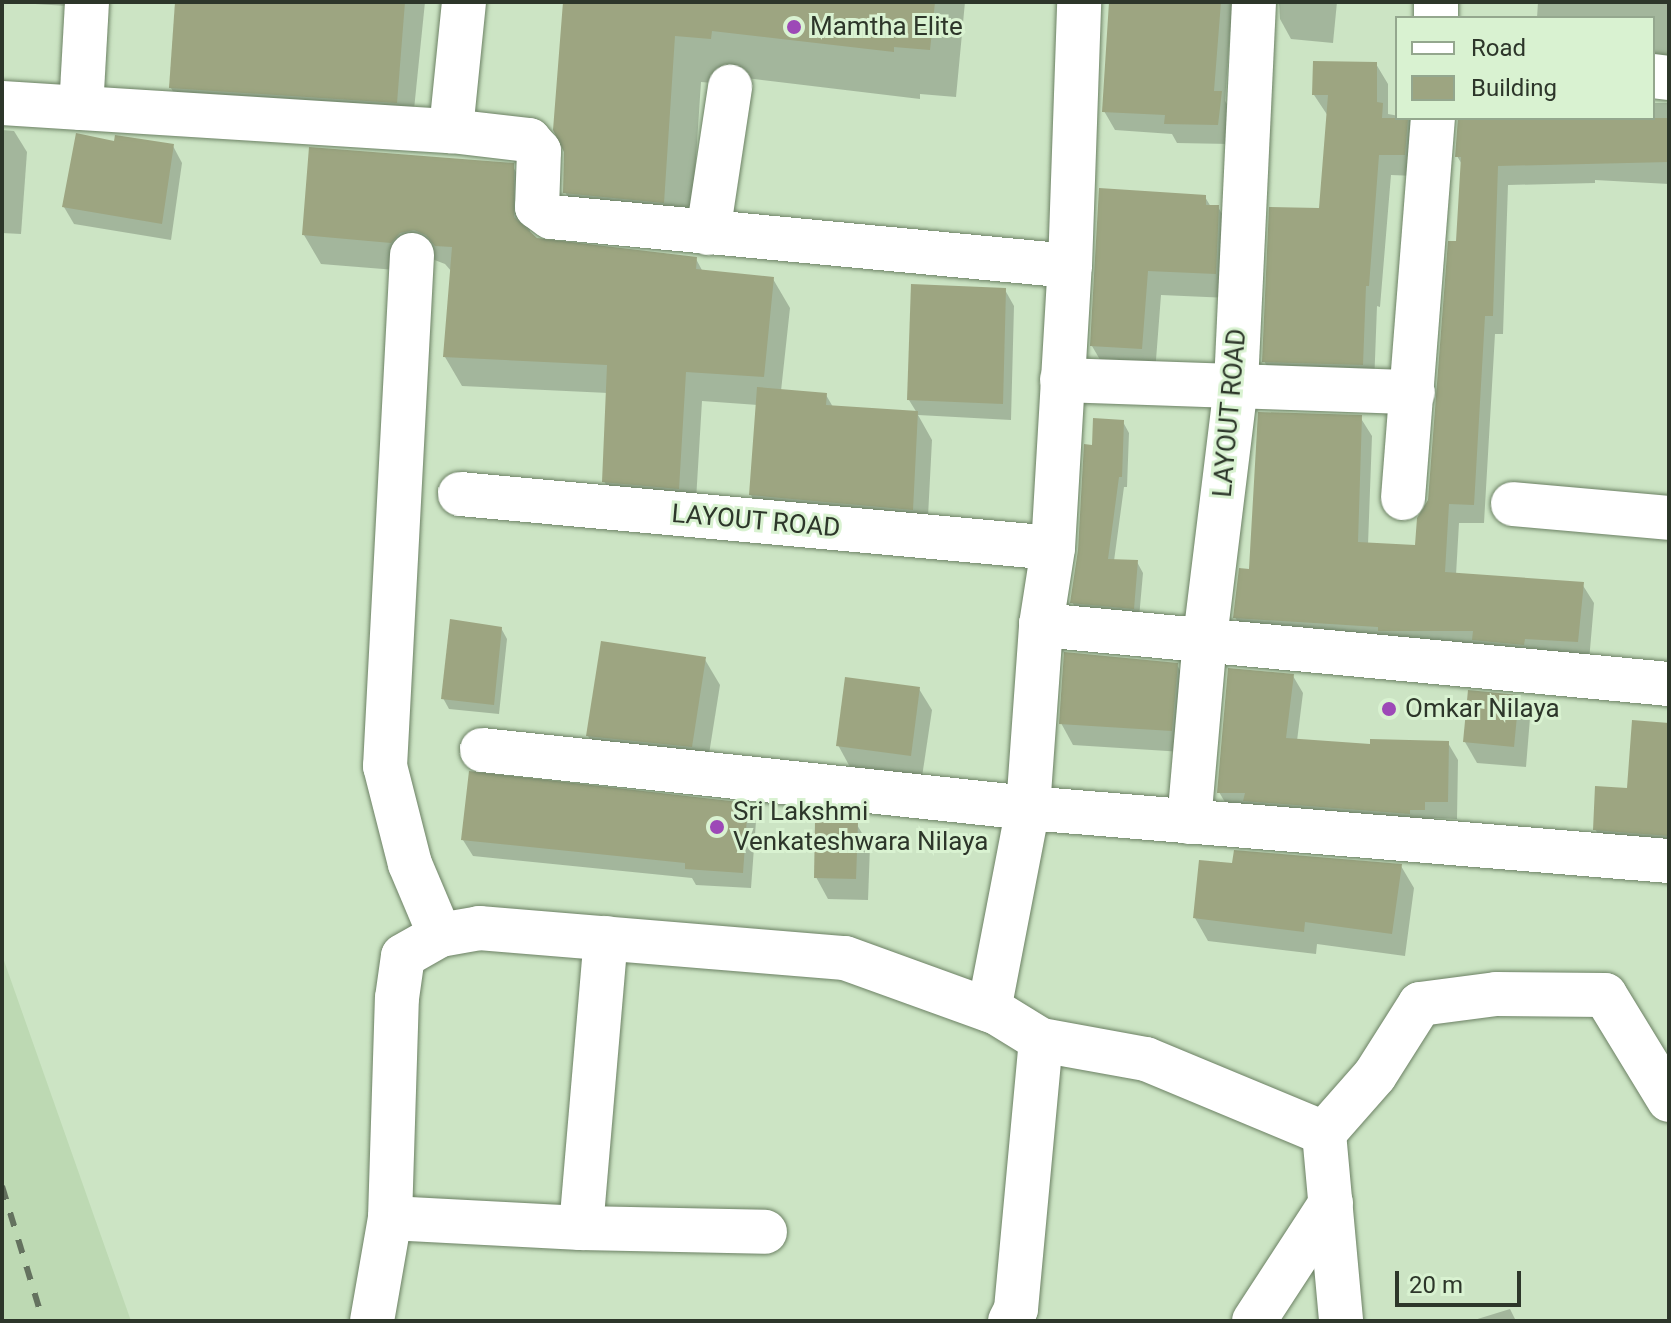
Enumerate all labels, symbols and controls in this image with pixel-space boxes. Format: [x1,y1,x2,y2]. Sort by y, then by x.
place label: Mamtha Elite [810,11,963,43]
legend [1395,16,1655,120]
marker: Mamtha Elite [785,18,803,36]
text: Road [1471,34,1526,62]
text: Building [1471,74,1557,102]
street label: LAYOUT ROAD [1207,327,1253,499]
street label: LAYOUT ROAD [670,498,842,544]
place label: Omkar Nilaya [1405,693,1560,725]
marker: Omkar Nilaya [1380,700,1398,718]
place label: Sri Lakshmi Venkateshwara Nilaya [733,796,988,858]
marker: Sri Lakshmi Venkateshwara Nilaya [708,818,726,836]
scale bar [1399,1255,1525,1305]
text: 20 m [1409,1271,1463,1299]

